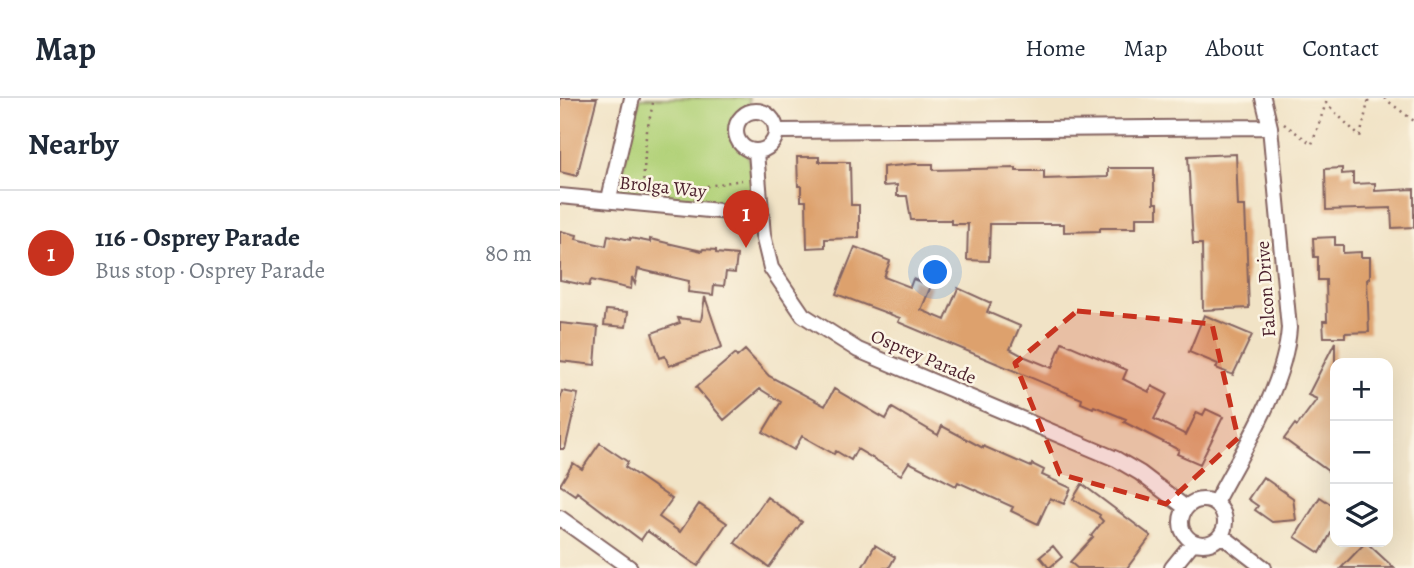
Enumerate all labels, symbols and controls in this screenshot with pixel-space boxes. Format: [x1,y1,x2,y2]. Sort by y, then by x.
text: Map [35,26,96,71]
text: Home [1025,32,1086,64]
text: Map [1124,32,1168,64]
text: About [1206,32,1264,64]
text: Contact [1302,32,1379,64]
text: Nearby [28,124,119,164]
street label: Brolga Way [618,169,708,205]
pin: 1 [723,190,769,248]
text: 116 - Osprey Parade [95,220,300,255]
text: 1 [47,238,55,269]
text: 80 m [485,238,532,269]
street label: Falcon Drive [1250,240,1282,338]
text: Bus stop · Osprey Parade [95,255,325,286]
your location [918,255,952,289]
street label: Osprey Parade [867,323,980,391]
map controls [1330,358,1393,547]
button: + [1330,358,1393,421]
button: − [1330,421,1393,484]
button: layers [1330,484,1393,547]

